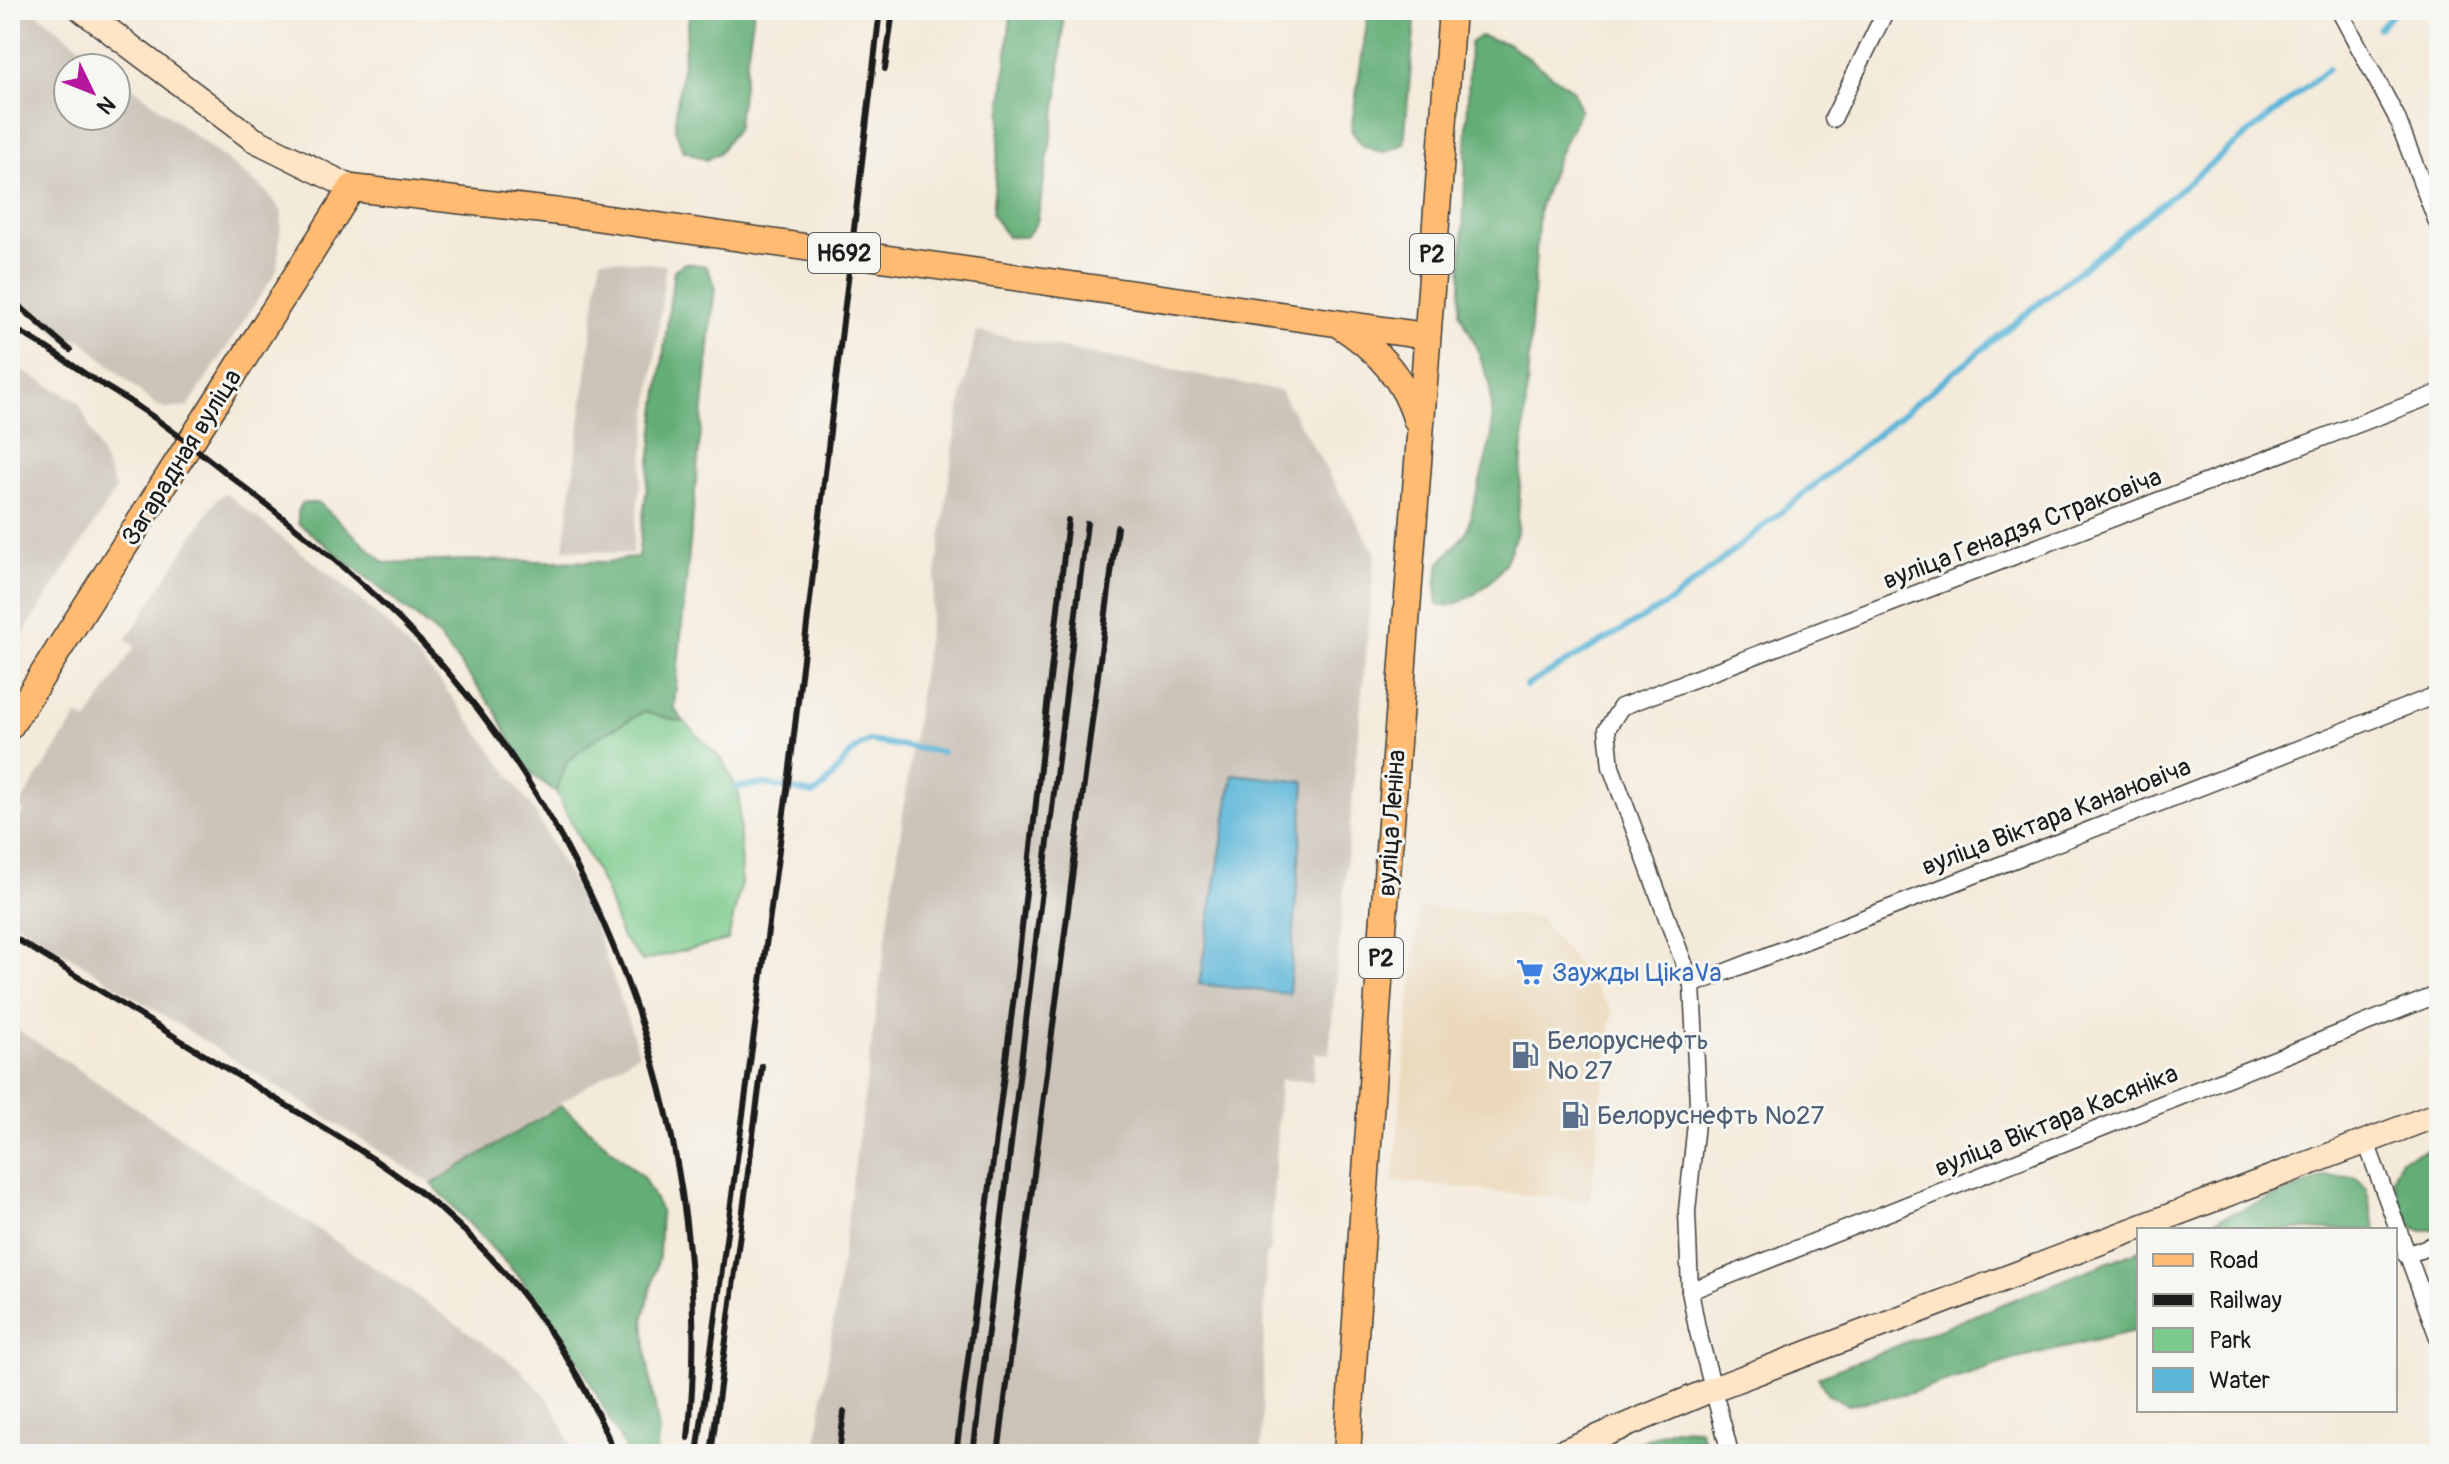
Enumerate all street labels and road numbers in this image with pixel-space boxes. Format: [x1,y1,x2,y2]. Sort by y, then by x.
road number: Н692 [808,233,880,273]
road number: Р2 [1410,234,1454,274]
street label: Загарадная вуліца [115,363,249,552]
street label: вуліца Генадзя Страковіча [1878,461,2166,597]
street label: вуліца Леніна [1371,748,1413,898]
street label: вуліца Віктара Канановіча [1917,751,2195,883]
road number: Р2 [1359,938,1403,978]
street label: вуліца Віктара Касяніка [1930,1057,2183,1184]

